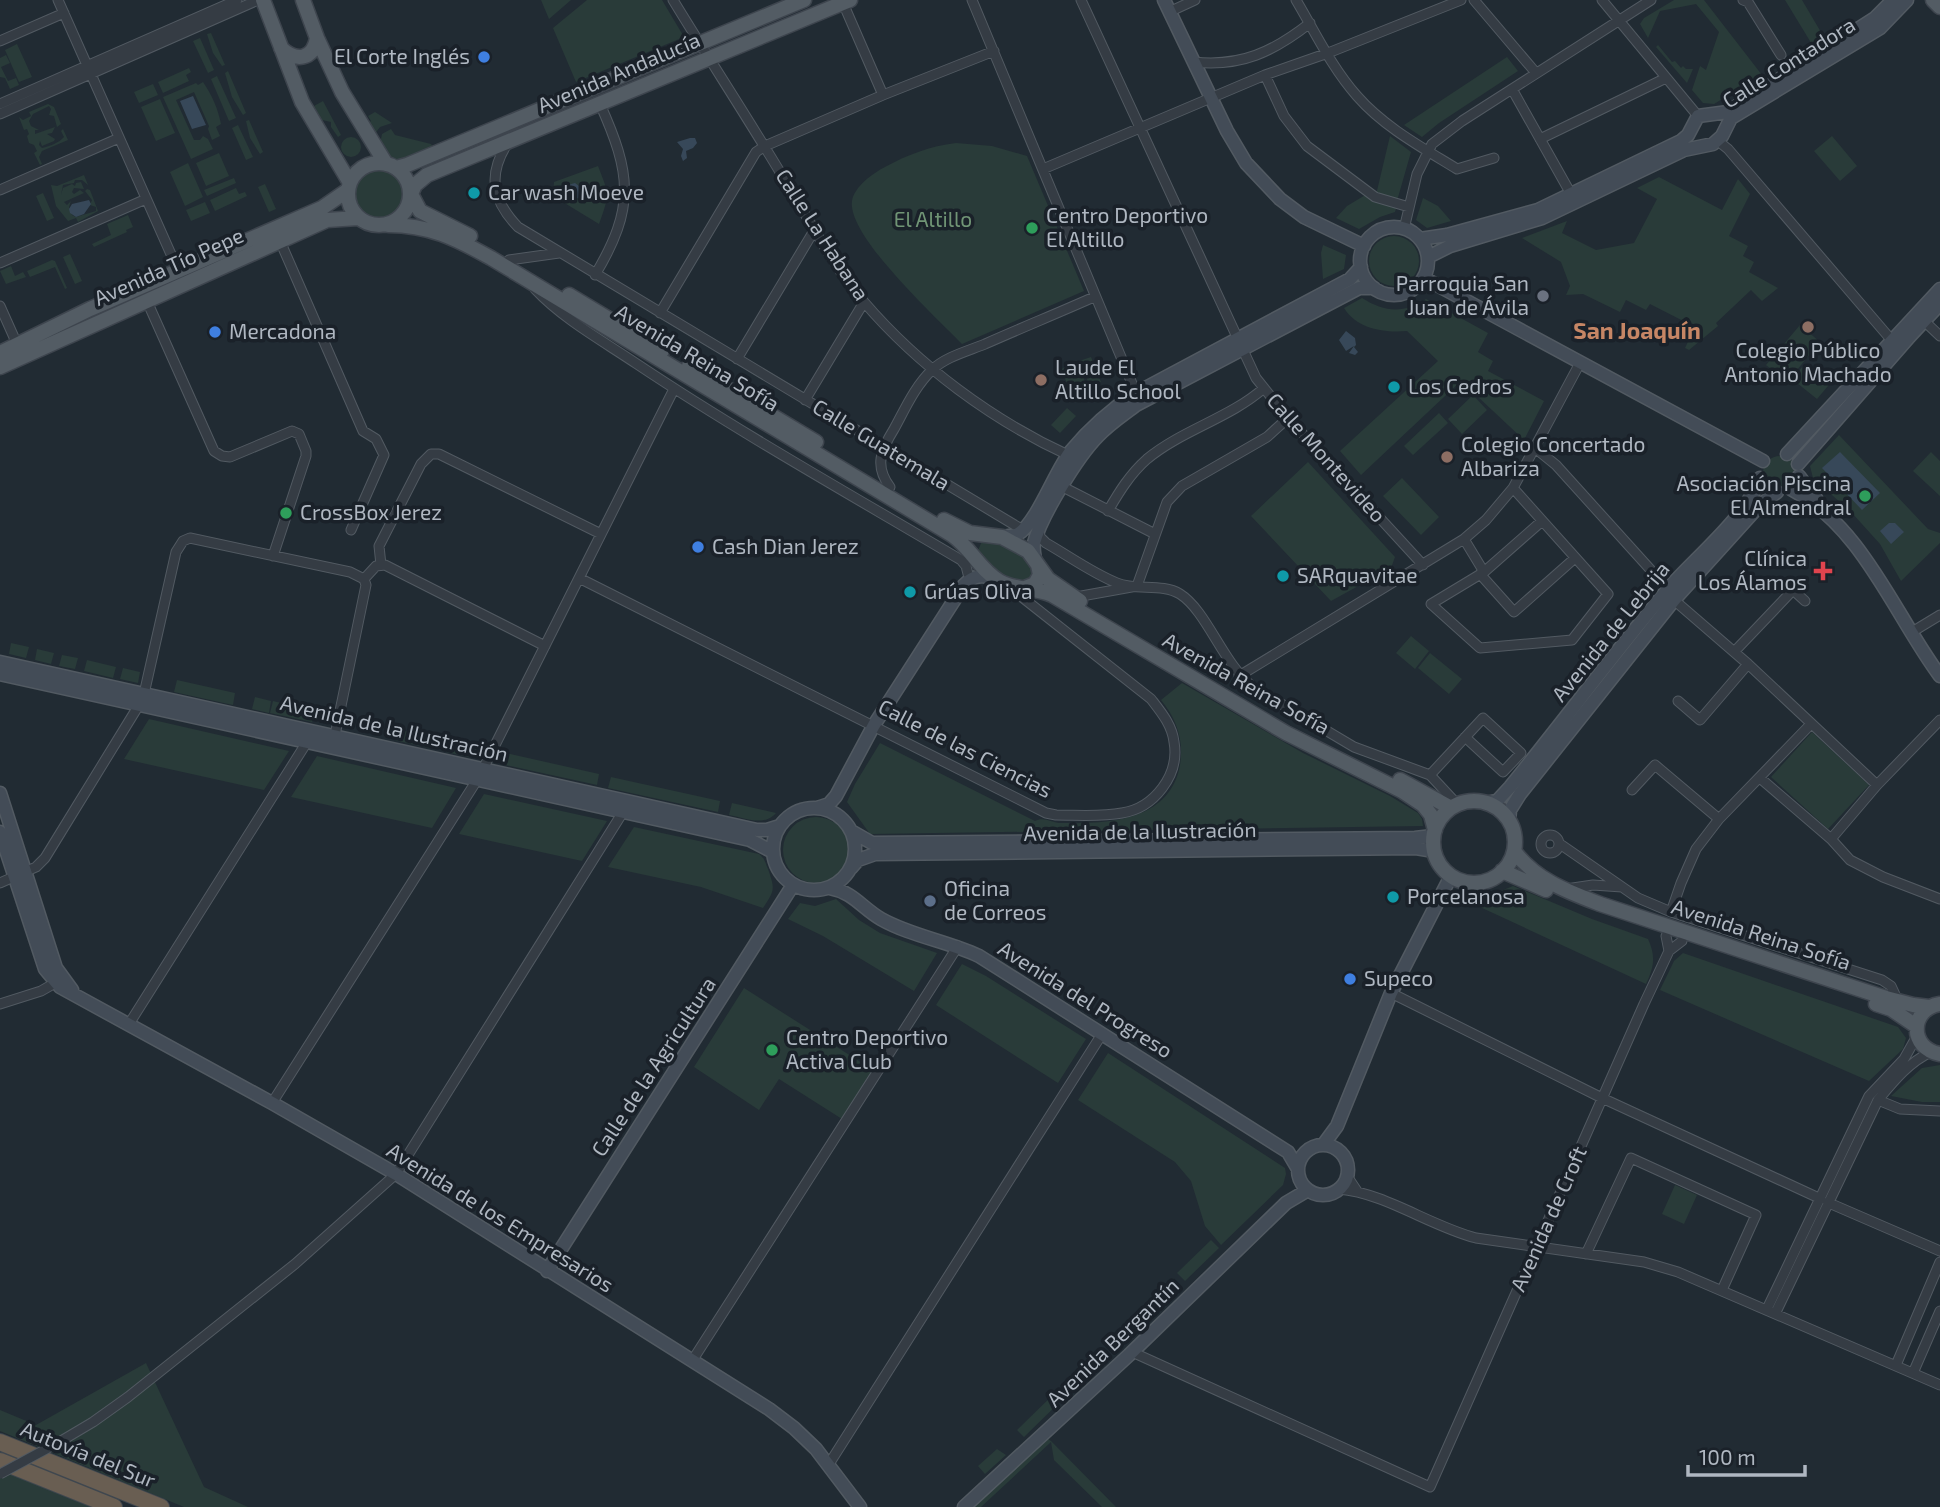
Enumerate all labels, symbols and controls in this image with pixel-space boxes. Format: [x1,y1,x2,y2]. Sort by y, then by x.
street label: Calle Contadora [1717,11,1859,112]
street label: Avenida Andalucía [533,26,703,117]
place label: El Corte Inglés [334,43,470,68]
marker: El Corte Inglés [476,49,492,65]
street label: Calle La Habana [771,164,875,305]
place label: Car wash Moeve [488,179,644,204]
marker: Car wash Moeve [466,185,482,201]
place label: Centro Deportivo El Altillo [1046,202,1208,251]
park label: El Altillo [894,206,972,231]
marker: Centro Deportivo El Altillo [1024,220,1040,236]
street label: Avenida Tío Pepe [90,221,247,310]
place label: Parroquia San Juan de Ávila [1396,270,1529,319]
marker: Parroquia San Juan de Ávila [1535,288,1551,304]
street label: Avenida Reina Sofía [611,298,784,416]
district label: San Joaquín [1573,316,1701,344]
place label: Mercadona [229,318,336,343]
marker: Colegio Público Antonio Machado [1800,319,1816,335]
marker: Mercadona [207,324,223,340]
place label: Colegio Público Antonio Machado [1724,337,1892,386]
place label: Laude El Altillo School [1055,354,1182,403]
marker: Laude El Altillo School [1033,372,1049,388]
place label: Los Cedros [1408,373,1512,398]
marker: Los Cedros [1386,379,1402,395]
street label: Calle Montevideo [1263,387,1392,527]
street label: Calle Guatemala [809,393,955,494]
place label: Colegio Concertado Albariza [1461,431,1645,480]
marker: Colegio Concertado Albariza [1439,449,1455,465]
place label: Asociación Piscina El Almendral [1677,470,1852,519]
marker: Asociación Piscina El Almendral [1857,488,1873,504]
place label: CrossBox Jerez [300,499,442,524]
marker: CrossBox Jerez [278,505,294,521]
place label: Cash Dian Jerez [712,533,859,558]
marker: Cash Dian Jerez [690,539,706,555]
place label: Clínica Los Álamos [1698,545,1807,594]
street label: Avenida de Lebrija [1546,556,1675,707]
marker: Clínica Los Álamos [1813,561,1833,581]
place label: SARquavitae [1297,562,1417,587]
marker: SARquavitae [1275,568,1291,584]
place label: Grúas Oliva [924,578,1033,603]
marker: Grúas Oliva [902,584,918,600]
street label: Avenida Reina Sofía [1159,626,1334,739]
street label: Avenida de la Ilustración [278,689,511,766]
street label: Calle de las Ciencias [875,693,1057,802]
street label: Avenida de la Ilustración [1023,816,1257,845]
place label: Oficina de Correos [944,875,1046,924]
place label: Porcelanosa [1407,883,1525,908]
marker: Porcelanosa [1385,889,1401,905]
marker: Oficina de Correos [922,893,938,909]
street label: Avenida Reina Sofía [1669,893,1854,974]
street label: Avenida del Progreso [994,935,1177,1062]
place label: Supeco [1364,965,1433,990]
marker: Supeco [1342,971,1358,987]
street label: Calle de la Agricultura [585,972,720,1160]
place label: Centro Deportivo Activa Club [786,1024,948,1073]
marker: Centro Deportivo Activa Club [764,1042,780,1058]
street label: Avenida de los Empresarios [383,1137,619,1297]
street label: Avenida de Croft [1504,1142,1591,1295]
street label: Avenida Bergantín [1041,1272,1183,1411]
street label: Autovía del Sur [17,1415,160,1492]
scale bar [1688,1434,1805,1478]
text: 100 m [1699,1444,1756,1469]

